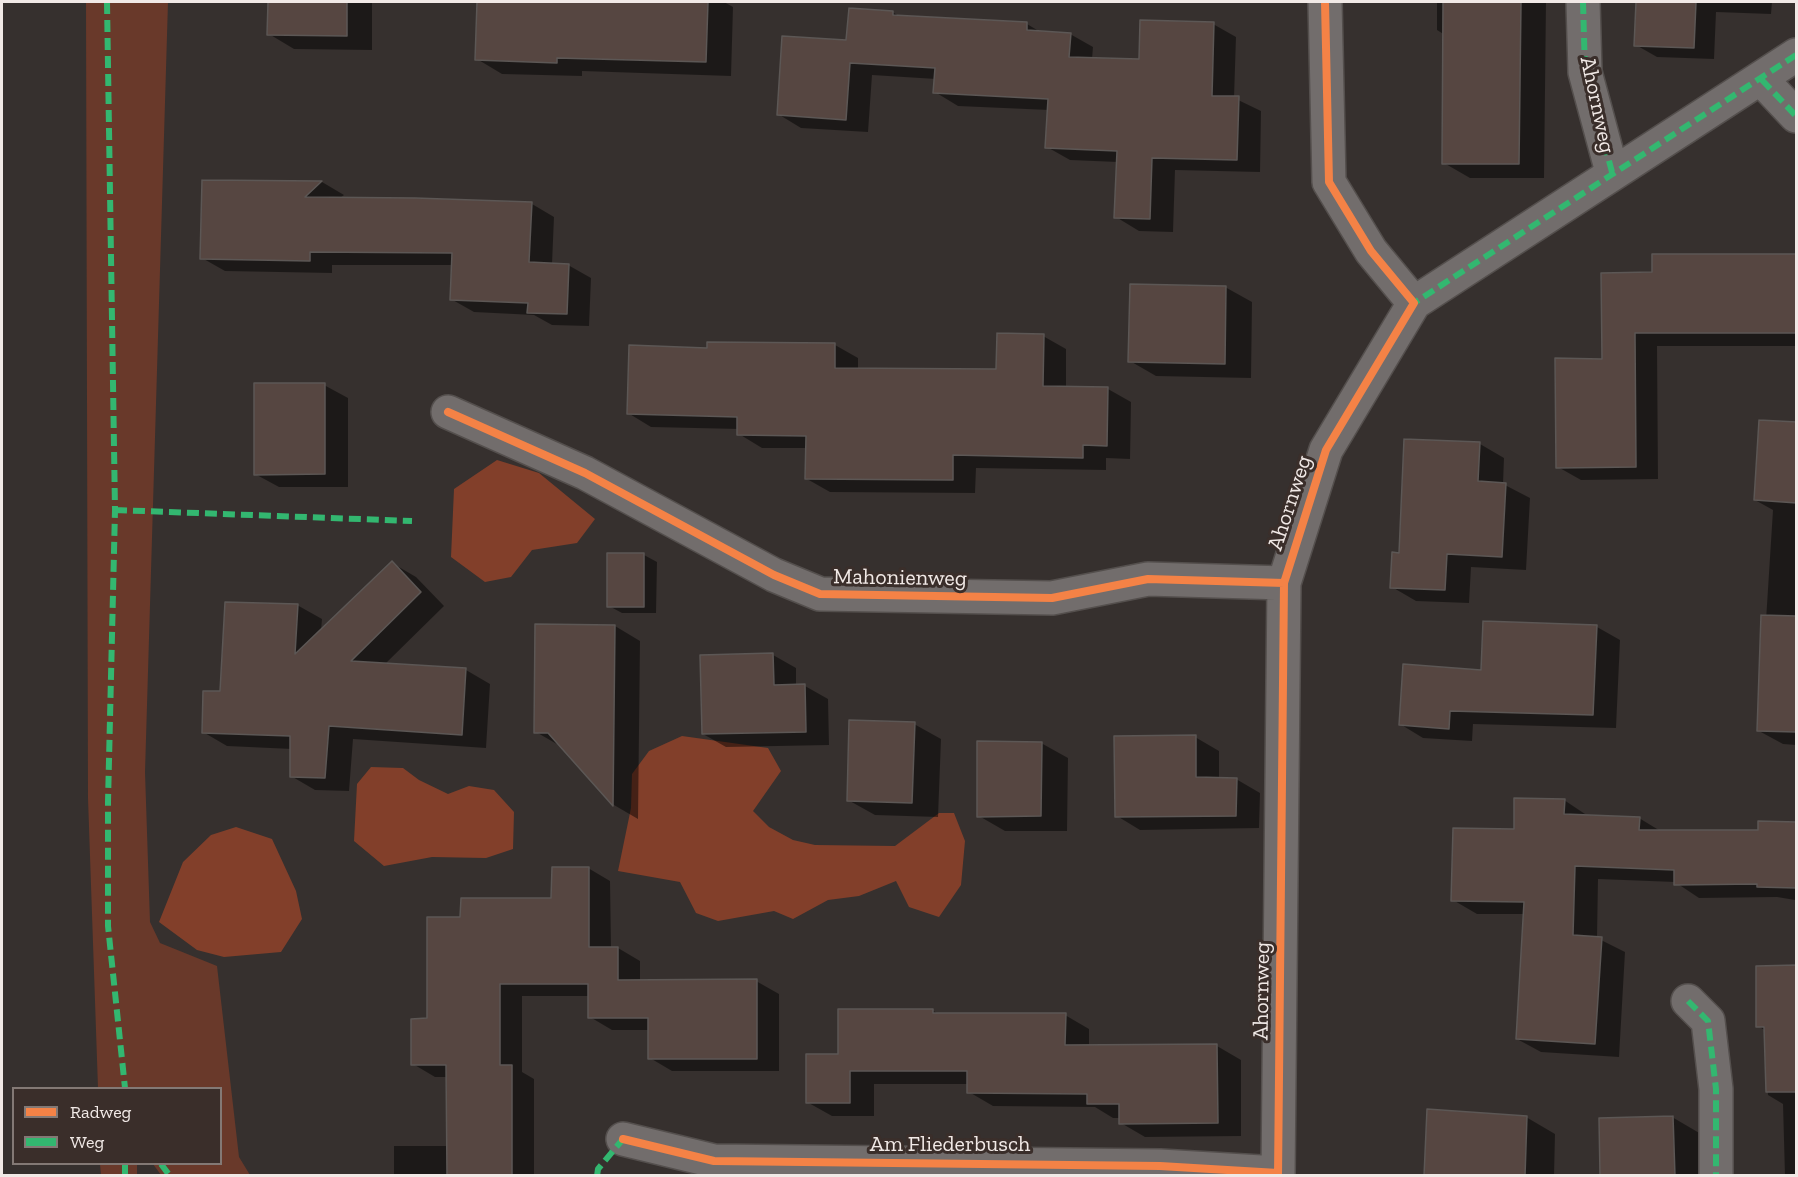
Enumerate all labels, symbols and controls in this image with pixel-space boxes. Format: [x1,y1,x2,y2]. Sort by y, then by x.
street label: Ahornweg [1574,54,1620,156]
street label: Ahornweg [1262,452,1318,554]
street label: Mahonienweg [833,564,967,592]
street label: Ahornweg [1248,942,1276,1040]
legend [12,1087,222,1165]
text: Radweg [70,1101,131,1123]
text: Weg [70,1131,104,1153]
street label: Am Fliederbusch [870,1132,1030,1158]

